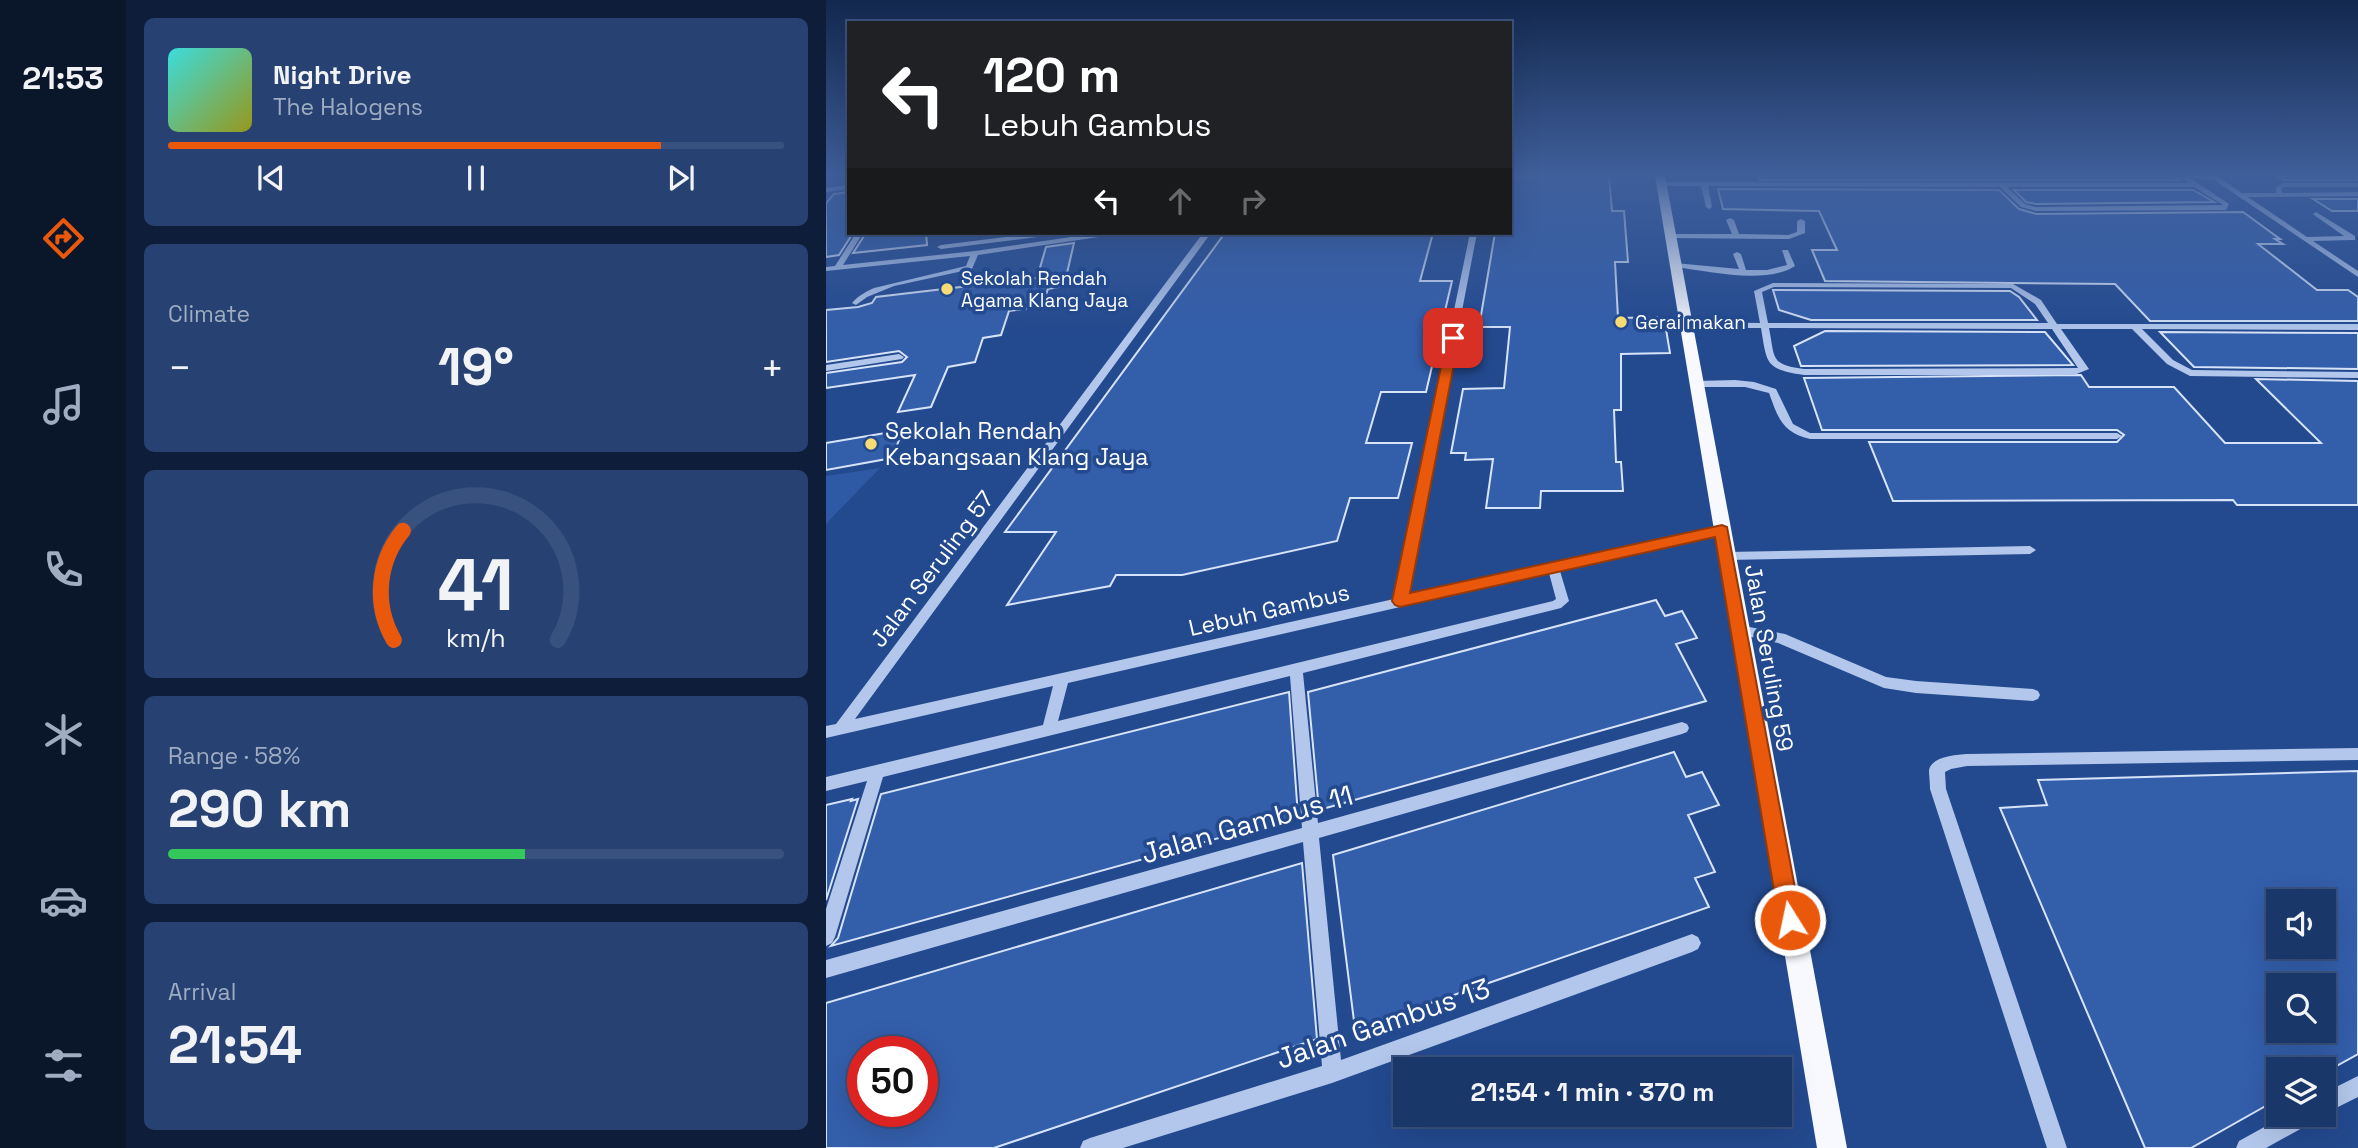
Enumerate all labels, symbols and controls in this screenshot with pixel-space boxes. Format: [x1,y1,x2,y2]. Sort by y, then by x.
text: 120 m [983,44,1120,106]
icon: left [868,49,959,140]
text: 21:53 [22,58,104,98]
text: Night Drive [273,58,411,92]
text: The Halogens [273,92,423,122]
text: Lebuh Gambus [983,105,1211,145]
icon: previous [252,159,290,197]
icon: pause [457,159,495,197]
icon: next [662,159,700,197]
icon: left [1088,182,1126,220]
icon: ahead [1161,182,1199,220]
icon: right [1234,182,1272,220]
icon: directions [39,214,88,263]
place label: Sekolah Rendah Agama Klang Jaya [961,266,1128,313]
marker: Sekolah Rendah Agama Klang Jaya [939,281,955,297]
text: Climate [168,299,250,329]
pin [1423,308,1483,368]
place label: Gerai makan [1635,310,1746,335]
marker: Gerai makan [1613,314,1629,330]
icon: arrive [1434,319,1472,357]
text: 19° [438,334,514,400]
text: − [168,344,192,392]
text: + [760,344,784,392]
icon: music [39,380,88,429]
place label: Sekolah Rendah Kebangsaan Klang Jaya [885,416,1149,472]
marker: Sekolah Rendah Kebangsaan Klang Jaya [863,436,879,452]
street label: Jalan Seruling 57 [863,485,1001,653]
text: 41 [438,538,514,631]
icon: phone [39,545,88,594]
street label: Jalan Seruling 59 [1738,562,1800,754]
street label: Lebuh Gambus [1186,577,1352,643]
text: km/h [446,622,506,654]
icon: climate [39,710,88,759]
text: Range · 58% [168,741,300,771]
text: 290 km [168,776,351,842]
street label: Jalan Gambus 11 [1137,777,1357,871]
icon: car [39,876,88,925]
position arrow [1753,883,1827,957]
map controls [2266,889,2336,1127]
button: sound [2266,889,2336,959]
street label: Jalan Gambus 13 [1271,970,1495,1076]
button: search [2266,973,2336,1043]
text: Arrival [168,977,236,1007]
text: 21:54 [168,1012,302,1078]
speed limit sign: 50 [847,1036,938,1127]
icon: filters [39,1041,88,1090]
button: layers [2266,1057,2336,1127]
text: 21:54 · 1 min · 370 m [1470,1075,1715,1109]

